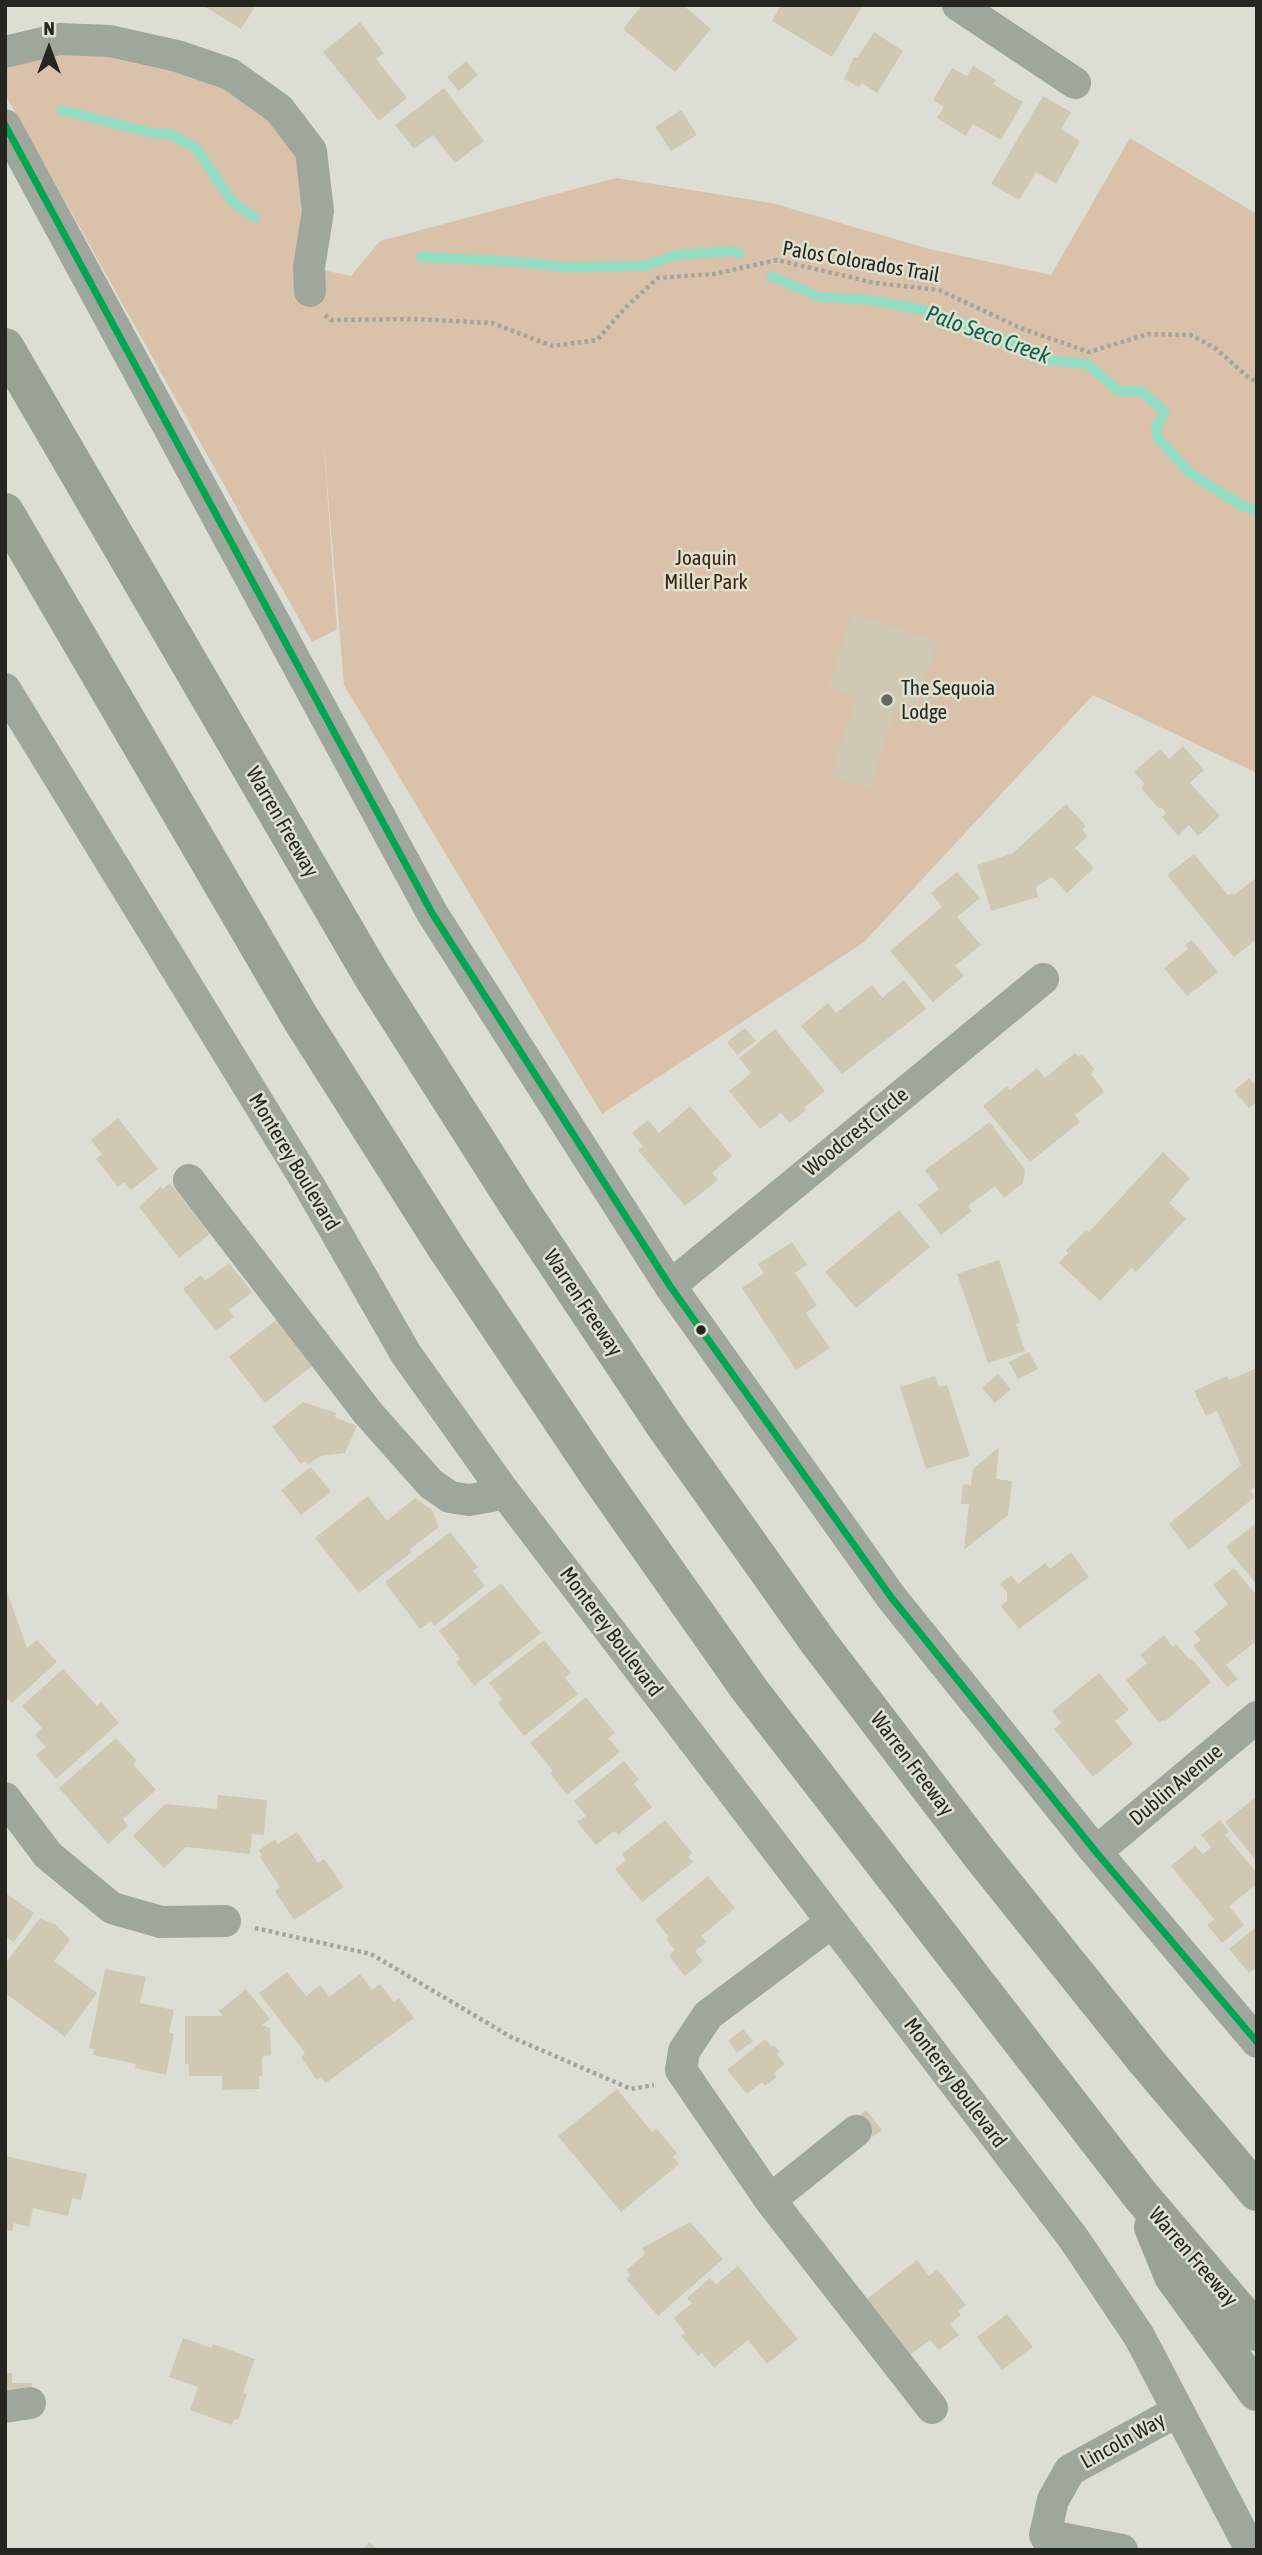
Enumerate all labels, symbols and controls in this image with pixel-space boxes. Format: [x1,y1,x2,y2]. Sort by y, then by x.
north arrow [14,14,84,84]
text: N [43,17,55,39]
street label: Palos Colorados Trail [780,236,942,288]
water label: Palo Seco Creek [922,300,1054,370]
park label: Joaquin Miller Park [664,545,748,595]
place label: The Sequoia Lodge [901,675,995,725]
marker: The Sequoia Lodge [879,692,895,708]
street label: Warren Freeway [240,762,324,882]
street label: Woodcrest Circle [799,1082,913,1182]
street label: Monterey Boulevard [243,1089,345,1235]
street label: Warren Freeway [538,1245,628,1361]
unlabelled marker [694,1323,708,1337]
street label: Monterey Boulevard [554,1562,668,1702]
street label: Warren Freeway [865,1707,959,1821]
street label: Dublin Avenue [1124,1739,1228,1831]
street label: Monterey Boulevard [898,2013,1012,2153]
street label: Warren Freeway [1143,2202,1243,2312]
street label: Lincoln Way [1076,2408,1170,2474]

